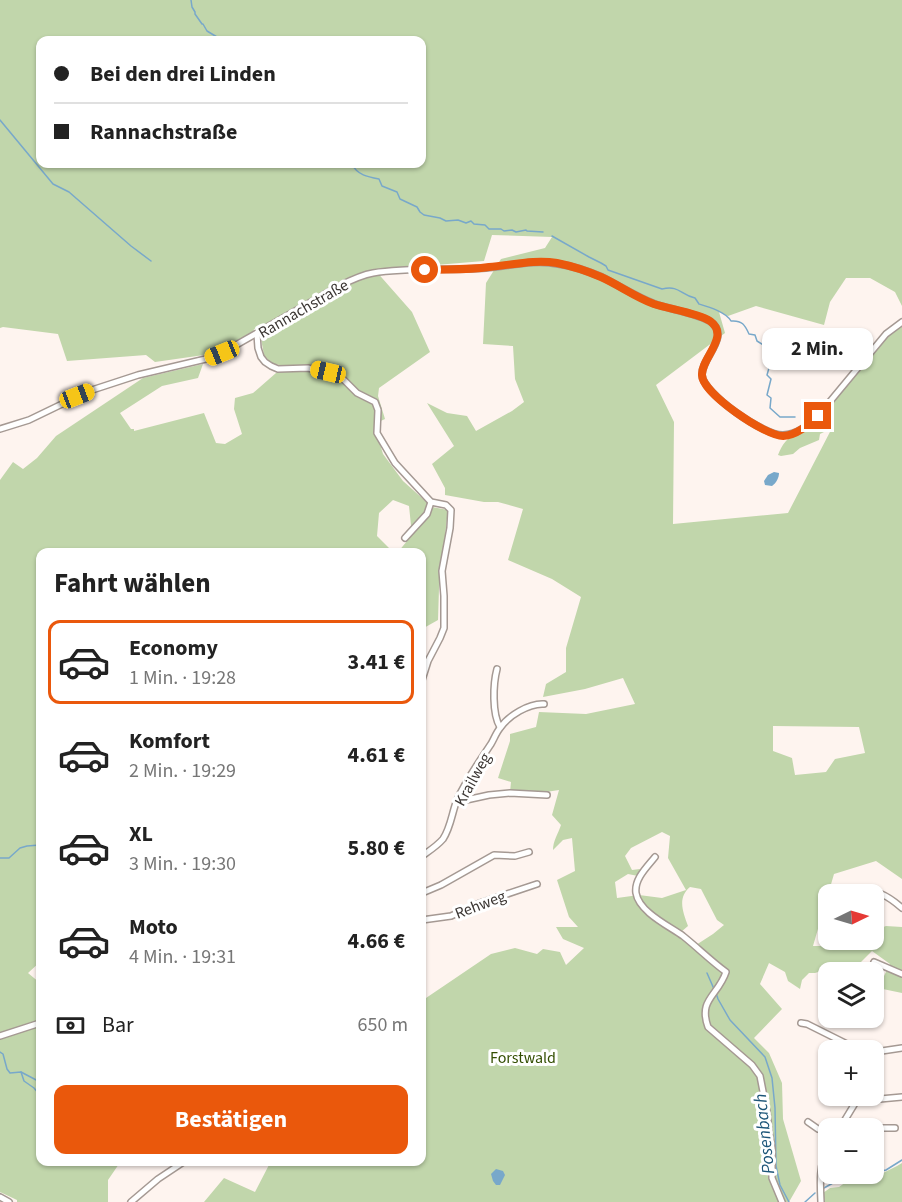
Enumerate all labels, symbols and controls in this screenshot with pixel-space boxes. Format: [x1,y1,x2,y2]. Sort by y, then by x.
text: Bei den drei Linden [90,58,276,90]
text: Rannachstraße [90,116,237,148]
route start [411,256,438,283]
street label: Rannachstraße [254,274,353,344]
callout: 2 Min. [762,329,874,371]
text: 2 Min. [791,335,844,363]
car [202,338,242,368]
car [308,359,348,385]
car [57,381,97,411]
route end [804,402,831,429]
text: Fahrt wählen [54,564,211,603]
text: Economy [129,632,218,664]
icon: car [57,635,111,689]
text: 3.41 € [348,646,405,678]
text: 1 Min. · 19:28 [129,664,236,692]
text: Komfort [129,725,210,757]
icon: car [57,728,111,782]
text: 4.61 € [348,739,405,771]
street label: Krailweg [449,749,497,810]
text: 2 Min. · 19:29 [129,757,236,785]
text: XL [129,818,153,850]
icon: car [57,821,111,875]
text: 5.80 € [348,832,405,864]
text: 3 Min. · 19:30 [129,850,236,878]
north arrow [818,884,884,950]
map controls [818,884,884,1184]
street label: Rehweg [452,885,509,925]
text: Moto [129,911,178,943]
icon: car [57,914,111,968]
text: 4.66 € [348,925,405,957]
text: 4 Min. · 19:31 [129,943,236,971]
button: layers [818,962,884,1028]
icon: cash [54,1009,87,1042]
text: Bar [102,1009,134,1041]
text: 650 m [358,1011,408,1039]
button: + [818,1040,884,1106]
park label: Forstwald [490,1047,556,1069]
button: Bestätigen [54,1085,408,1154]
water label: Posenbach [748,1092,781,1175]
button: − [818,1118,884,1184]

